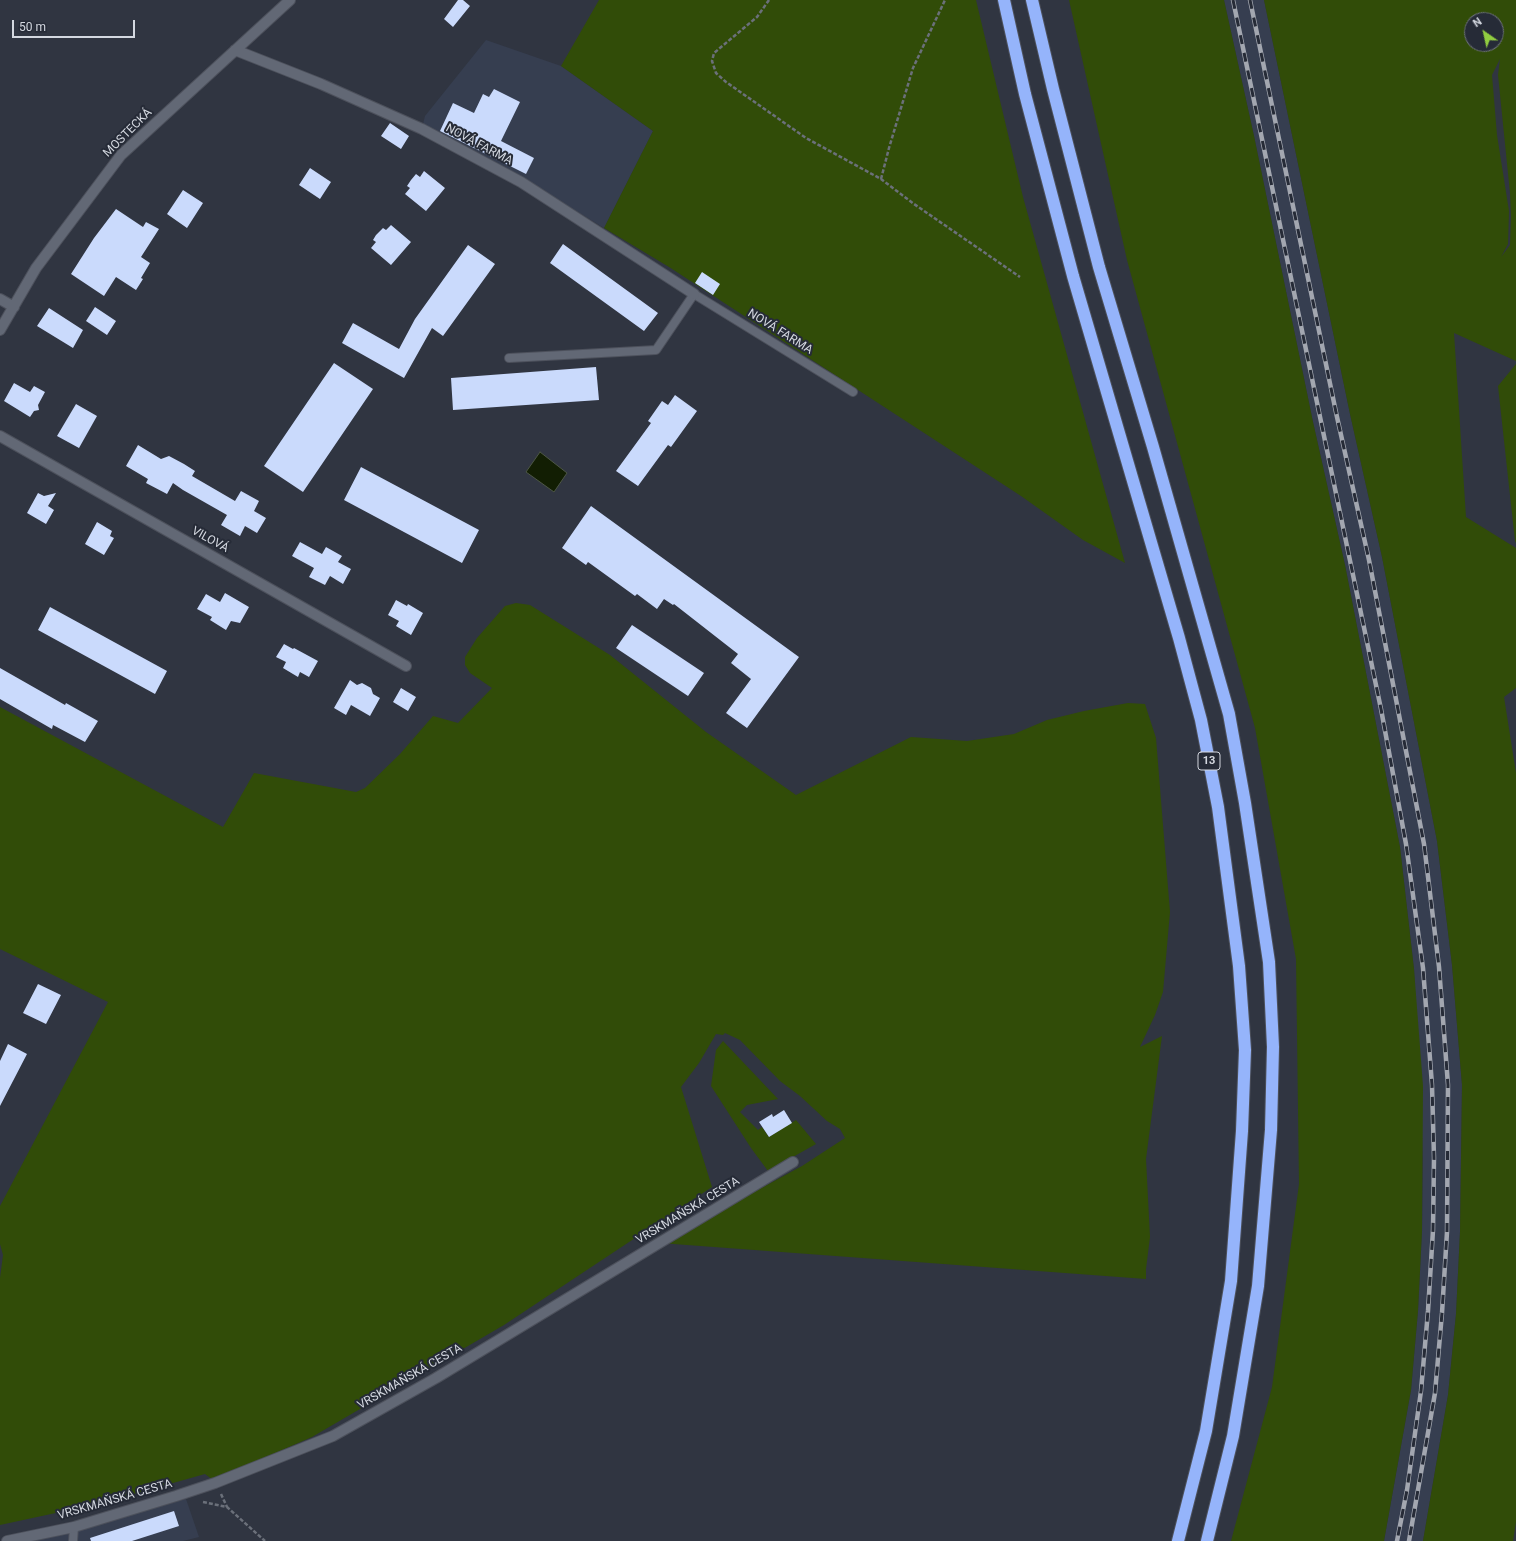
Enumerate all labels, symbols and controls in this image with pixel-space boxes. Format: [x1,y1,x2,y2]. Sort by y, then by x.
scale bar [14,12,137,38]
north arrow [1464,12,1504,52]
text: N [1471,15,1484,30]
text: 50 m [19,20,46,34]
street label: MOSTECKÁ [101,106,155,160]
street label: NOVÁ FARMA [443,121,515,169]
street label: NOVÁ FARMA [745,306,815,358]
street label: VILOVÁ [189,524,231,556]
road number: 13 [1198,752,1220,770]
street label: VRSKMAŇSKÁ CESTA [634,1174,742,1248]
street label: VRSKMAŇSKÁ CESTA [355,1341,465,1413]
street label: VRSKMAŇSKÁ CESTA [56,1477,174,1523]

